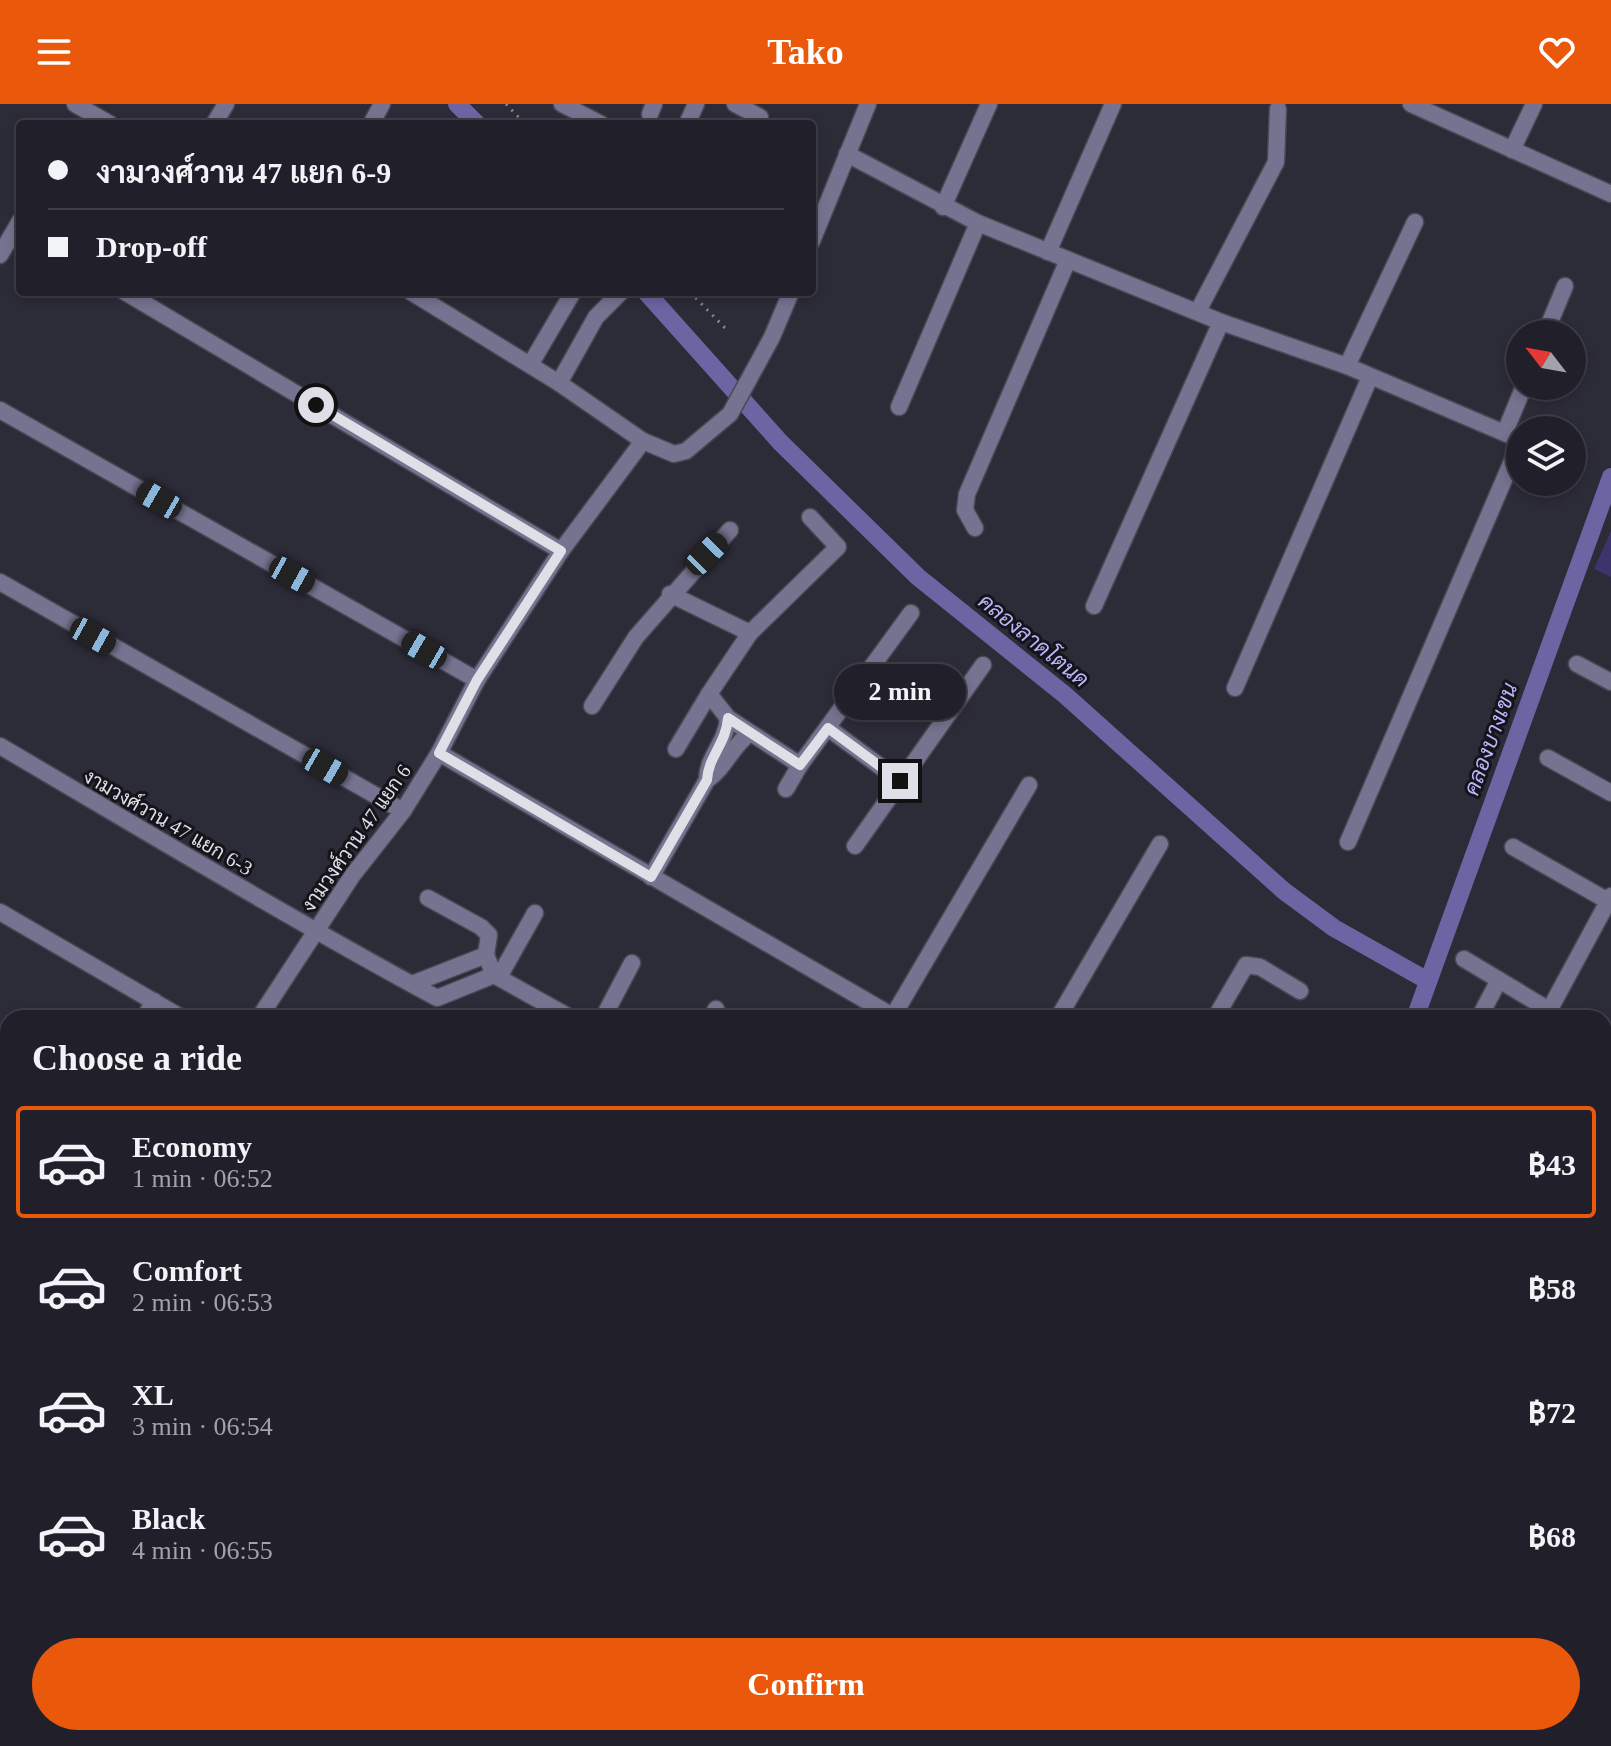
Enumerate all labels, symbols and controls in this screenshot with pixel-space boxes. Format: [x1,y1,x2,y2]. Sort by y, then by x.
icon: menu [32,30,76,74]
icon: heart [1535,30,1579,74]
text: Tako [767,32,844,72]
text: งามวงศ์วาน 47 แยก 6-9 [96,156,391,189]
text: Drop-off [96,230,207,263]
north arrow [1506,320,1586,400]
map controls [1506,320,1586,496]
route start [298,387,334,423]
button: layers [1506,416,1586,496]
car [132,478,186,522]
car [682,528,732,580]
car [265,553,319,597]
water label: คลองลาดโตนด [974,587,1095,692]
car [66,614,120,658]
car [397,628,451,672]
callout: 2 min [834,665,966,721]
text: 2 min [869,677,931,706]
water label: คลองบางเขน [1459,680,1522,799]
car [298,745,352,789]
street label: งามวงศ์วาน 47 แยก 6 [294,758,415,916]
street label: งามวงศ์วาน 47 แยก 6-3 [80,762,258,879]
route end [882,763,918,799]
text: Choose a ride [32,1038,242,1078]
icon: car [36,1126,108,1198]
text: Economy [132,1130,252,1163]
text: ฿43 [1528,1148,1576,1181]
text: 1 min · 06:52 [132,1164,273,1193]
icon: car [36,1250,108,1322]
text: Comfort [132,1254,242,1287]
text: ฿58 [1528,1272,1576,1305]
text: 2 min · 06:53 [132,1288,273,1317]
icon: car [36,1374,108,1446]
text: XL [132,1378,174,1411]
text: ฿72 [1528,1396,1576,1429]
text: 3 min · 06:54 [132,1412,273,1441]
icon: car [36,1498,108,1570]
text: Black [132,1502,205,1535]
text: ฿68 [1528,1520,1576,1553]
text: 4 min · 06:55 [132,1536,273,1565]
button: Confirm [32,1638,1580,1730]

